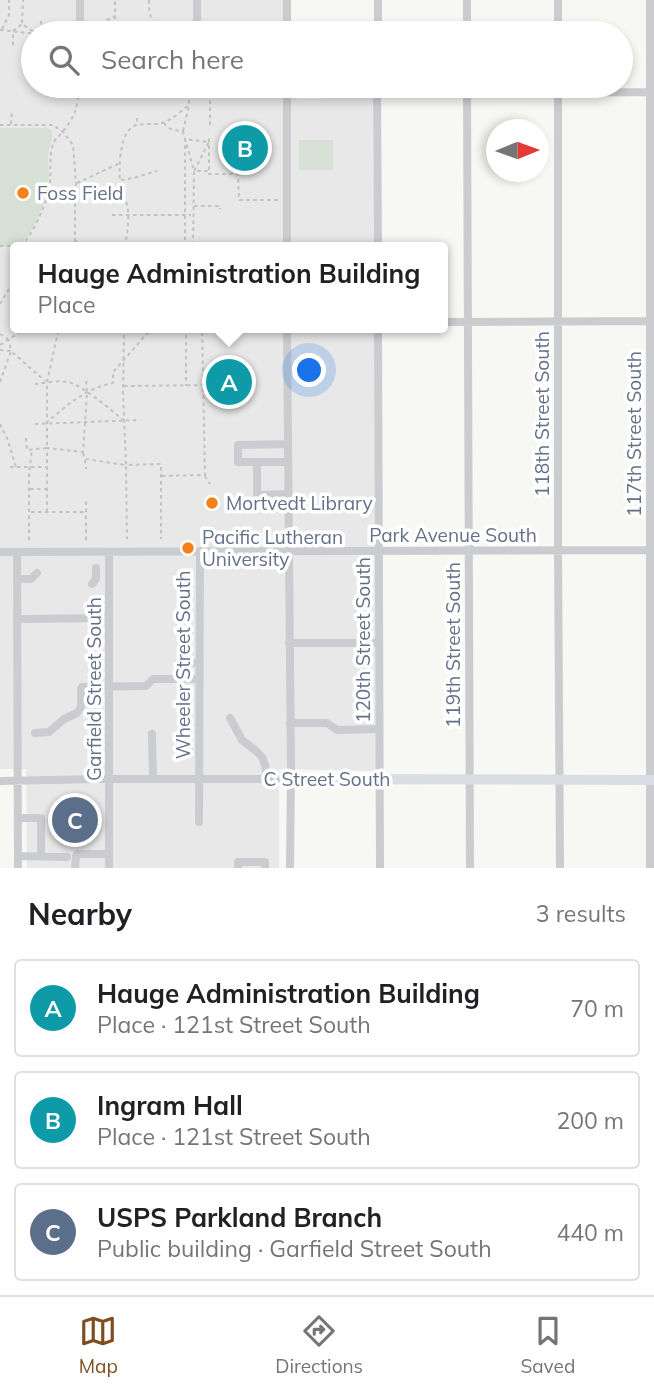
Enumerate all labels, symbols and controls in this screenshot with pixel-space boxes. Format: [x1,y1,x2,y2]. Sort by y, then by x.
search box [21,21,633,98]
icon: search [45,41,83,79]
text: Search here [101,43,244,76]
north arrow [486,119,549,182]
pin: B [222,122,268,174]
place label: Foss Field [37,181,123,205]
marker: Foss Field [15,185,31,201]
popup [10,242,448,333]
text: Hauge Administration Building [38,257,420,290]
text: Place [38,290,95,319]
street label: 118th Street South [530,331,554,497]
street label: 117th Street South [622,351,646,517]
your location [292,353,326,387]
pin: A [206,356,252,408]
place label: Mortvedt Library [226,491,373,515]
marker: Mortvedt Library [204,495,220,511]
street label: Park Avenue South [369,523,537,547]
place label: Pacific Lutheran University [202,525,343,571]
marker: Pacific Lutheran University [180,540,196,556]
street label: 120th Street South [351,557,375,723]
street label: 119th Street South [441,562,465,728]
street label: Wheeler Street South [171,571,195,759]
street label: Garfield Street South [82,597,106,781]
street label: C Street South [264,767,390,791]
pin: C [52,794,98,846]
text: Nearby [28,895,132,933]
text: 3 results [536,899,626,928]
text: Hauge Administration Building [97,977,480,1010]
text: A [44,994,62,1023]
text: 70 m [570,994,624,1023]
text: Place · 121st Street South [97,1010,371,1039]
text: Ingram Hall [97,1089,243,1122]
text: B [45,1106,61,1135]
text: 200 m [556,1106,624,1135]
text: Place · 121st Street South [97,1122,371,1151]
text: USPS Parkland Branch [97,1201,382,1234]
text: C [45,1218,61,1247]
text: 440 m [556,1218,624,1247]
text: Public building · Garfield Street South [97,1234,492,1263]
tab: Map [79,1312,118,1378]
tab: Directions [275,1312,363,1378]
tab: Saved [520,1312,575,1378]

